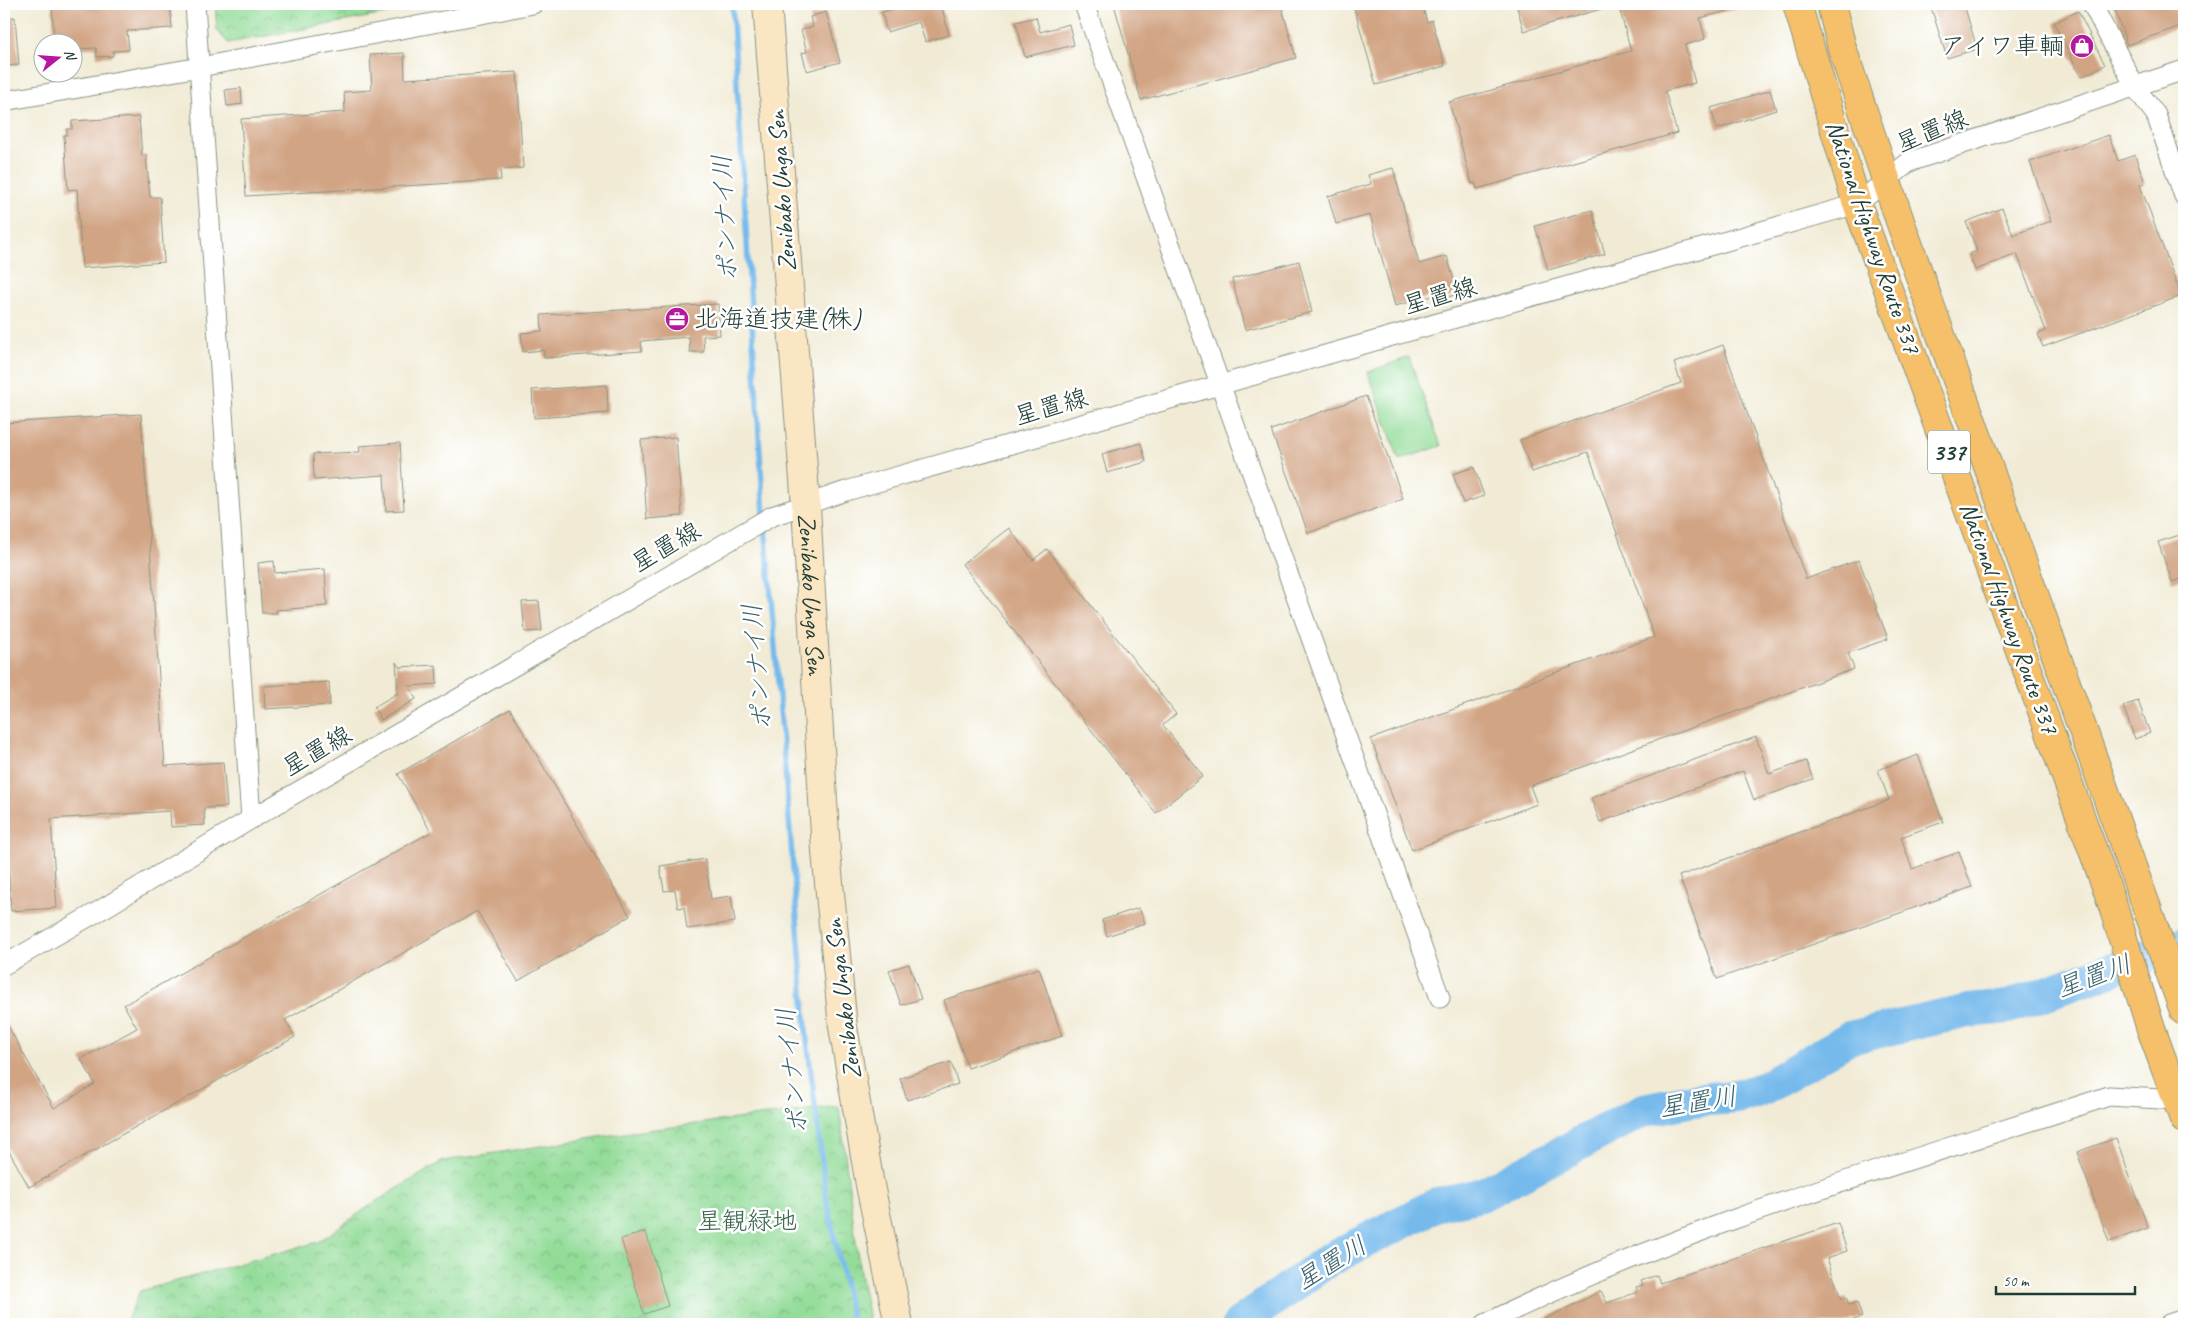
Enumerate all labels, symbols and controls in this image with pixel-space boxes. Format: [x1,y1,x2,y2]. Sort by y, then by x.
place label: アイワ車輌 [1940,30,2064,62]
north arrow [32,32,82,82]
shop icon: アイワ車輌 [2069,33,2095,59]
text: N [61,48,80,63]
street label: 星置線 [1891,102,1973,160]
street label: Zenibako Unga Sen [760,108,804,272]
street label: National Highway Route 337 [1818,116,1928,359]
water label: ポンナイ川 [705,153,745,283]
street label: 星置線 [1400,270,1480,322]
place label: 北海道技建(株) [694,303,862,335]
office icon: 北海道技建(株) [664,306,690,332]
street label: 星置線 [1011,381,1091,433]
road number: 337 [1928,431,1970,474]
street label: National Highway Route 337 [1952,498,2066,740]
street label: Zenibako Unga Sen [790,513,832,677]
street label: 星置線 [626,514,706,580]
water label: ポンナイ川 [735,602,779,732]
street label: 星置線 [277,718,357,784]
street label: Zenibako Unga Sen [817,915,869,1081]
water label: 星置川 [2052,947,2136,1005]
water label: ポンナイ川 [769,1006,815,1136]
water label: 星置川 [1657,1080,1739,1124]
park label: 星観緑地 [697,1205,797,1237]
water label: 星置川 [1289,1229,1373,1297]
scale bar [1996,1263,2134,1295]
text: 50 m [2003,1272,2030,1291]

